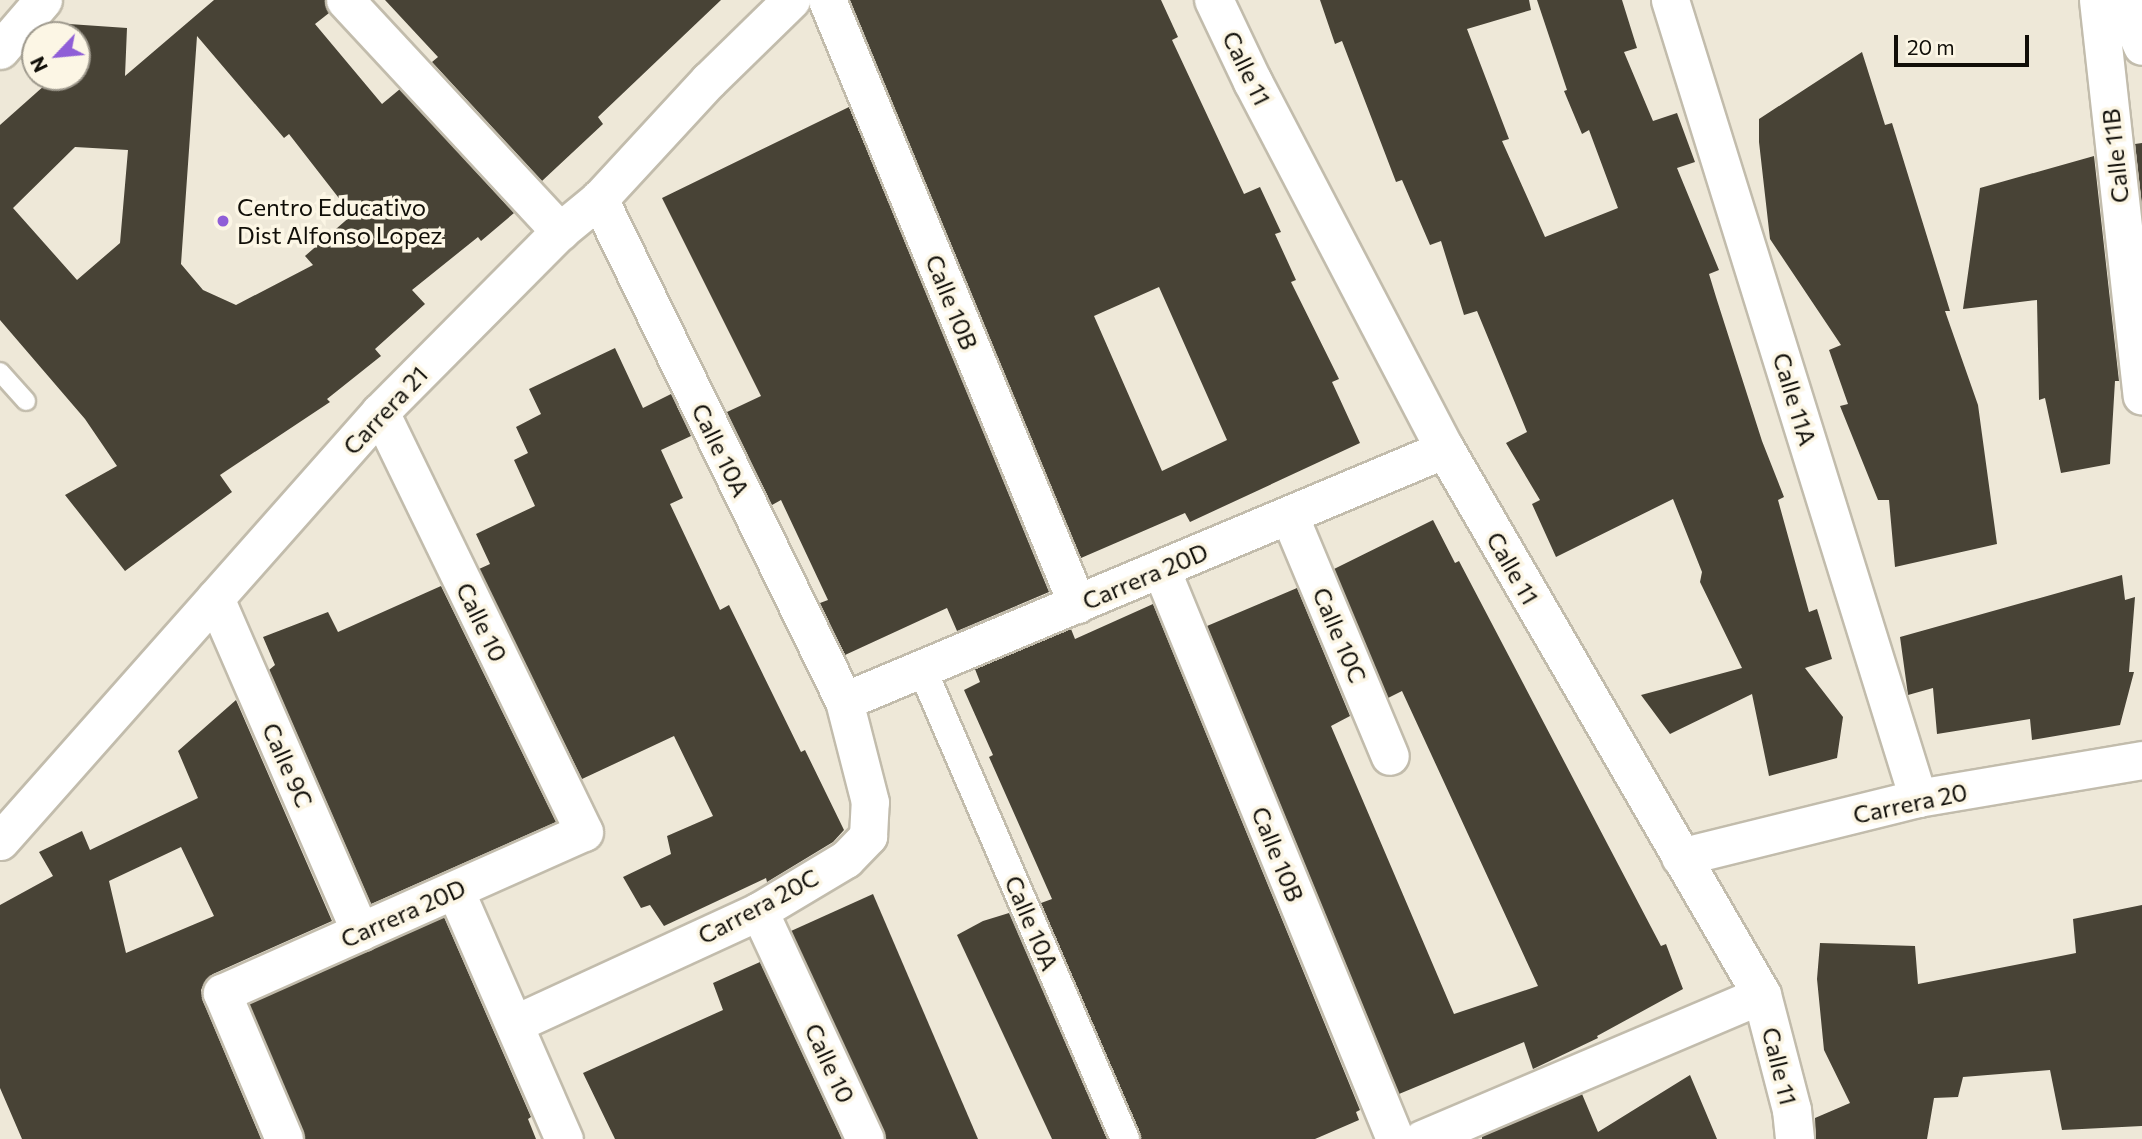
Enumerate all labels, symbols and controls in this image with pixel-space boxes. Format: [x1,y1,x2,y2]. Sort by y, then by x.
north arrow [21,21,91,91]
scale bar [1897,21,2032,65]
street label: Calle 11 [1217,26,1277,110]
text: 20 m [1907,34,1955,59]
text: N [25,53,52,76]
street label: Calle 11B [2096,108,2134,204]
place label: Centro Educativo Dist Alfonso Lopez [237,193,442,249]
marker: Centro Educativo Dist Alfonso Lopez [215,213,231,229]
street label: Calle 10B [920,250,984,354]
street label: Calle 11A [1767,349,1823,449]
street label: Carrera 21 [337,360,433,460]
street label: Calle 10A [686,399,756,501]
street label: Calle 11 [1481,527,1545,609]
street label: Carrera 20D [1078,537,1212,615]
street label: Calle 10 [451,578,513,666]
street label: Calle 10C [1307,583,1373,687]
street label: Calle 9C [257,718,319,812]
street label: Carrera 20 [1850,777,1970,829]
street label: Calle 10B [1246,802,1310,906]
street label: Carrera 20C [693,862,823,950]
street label: Calle 10A [999,871,1065,975]
street label: Carrera 20D [336,873,470,953]
street label: Calle 10 [799,1019,861,1107]
street label: Calle 11 [1756,1024,1804,1108]

